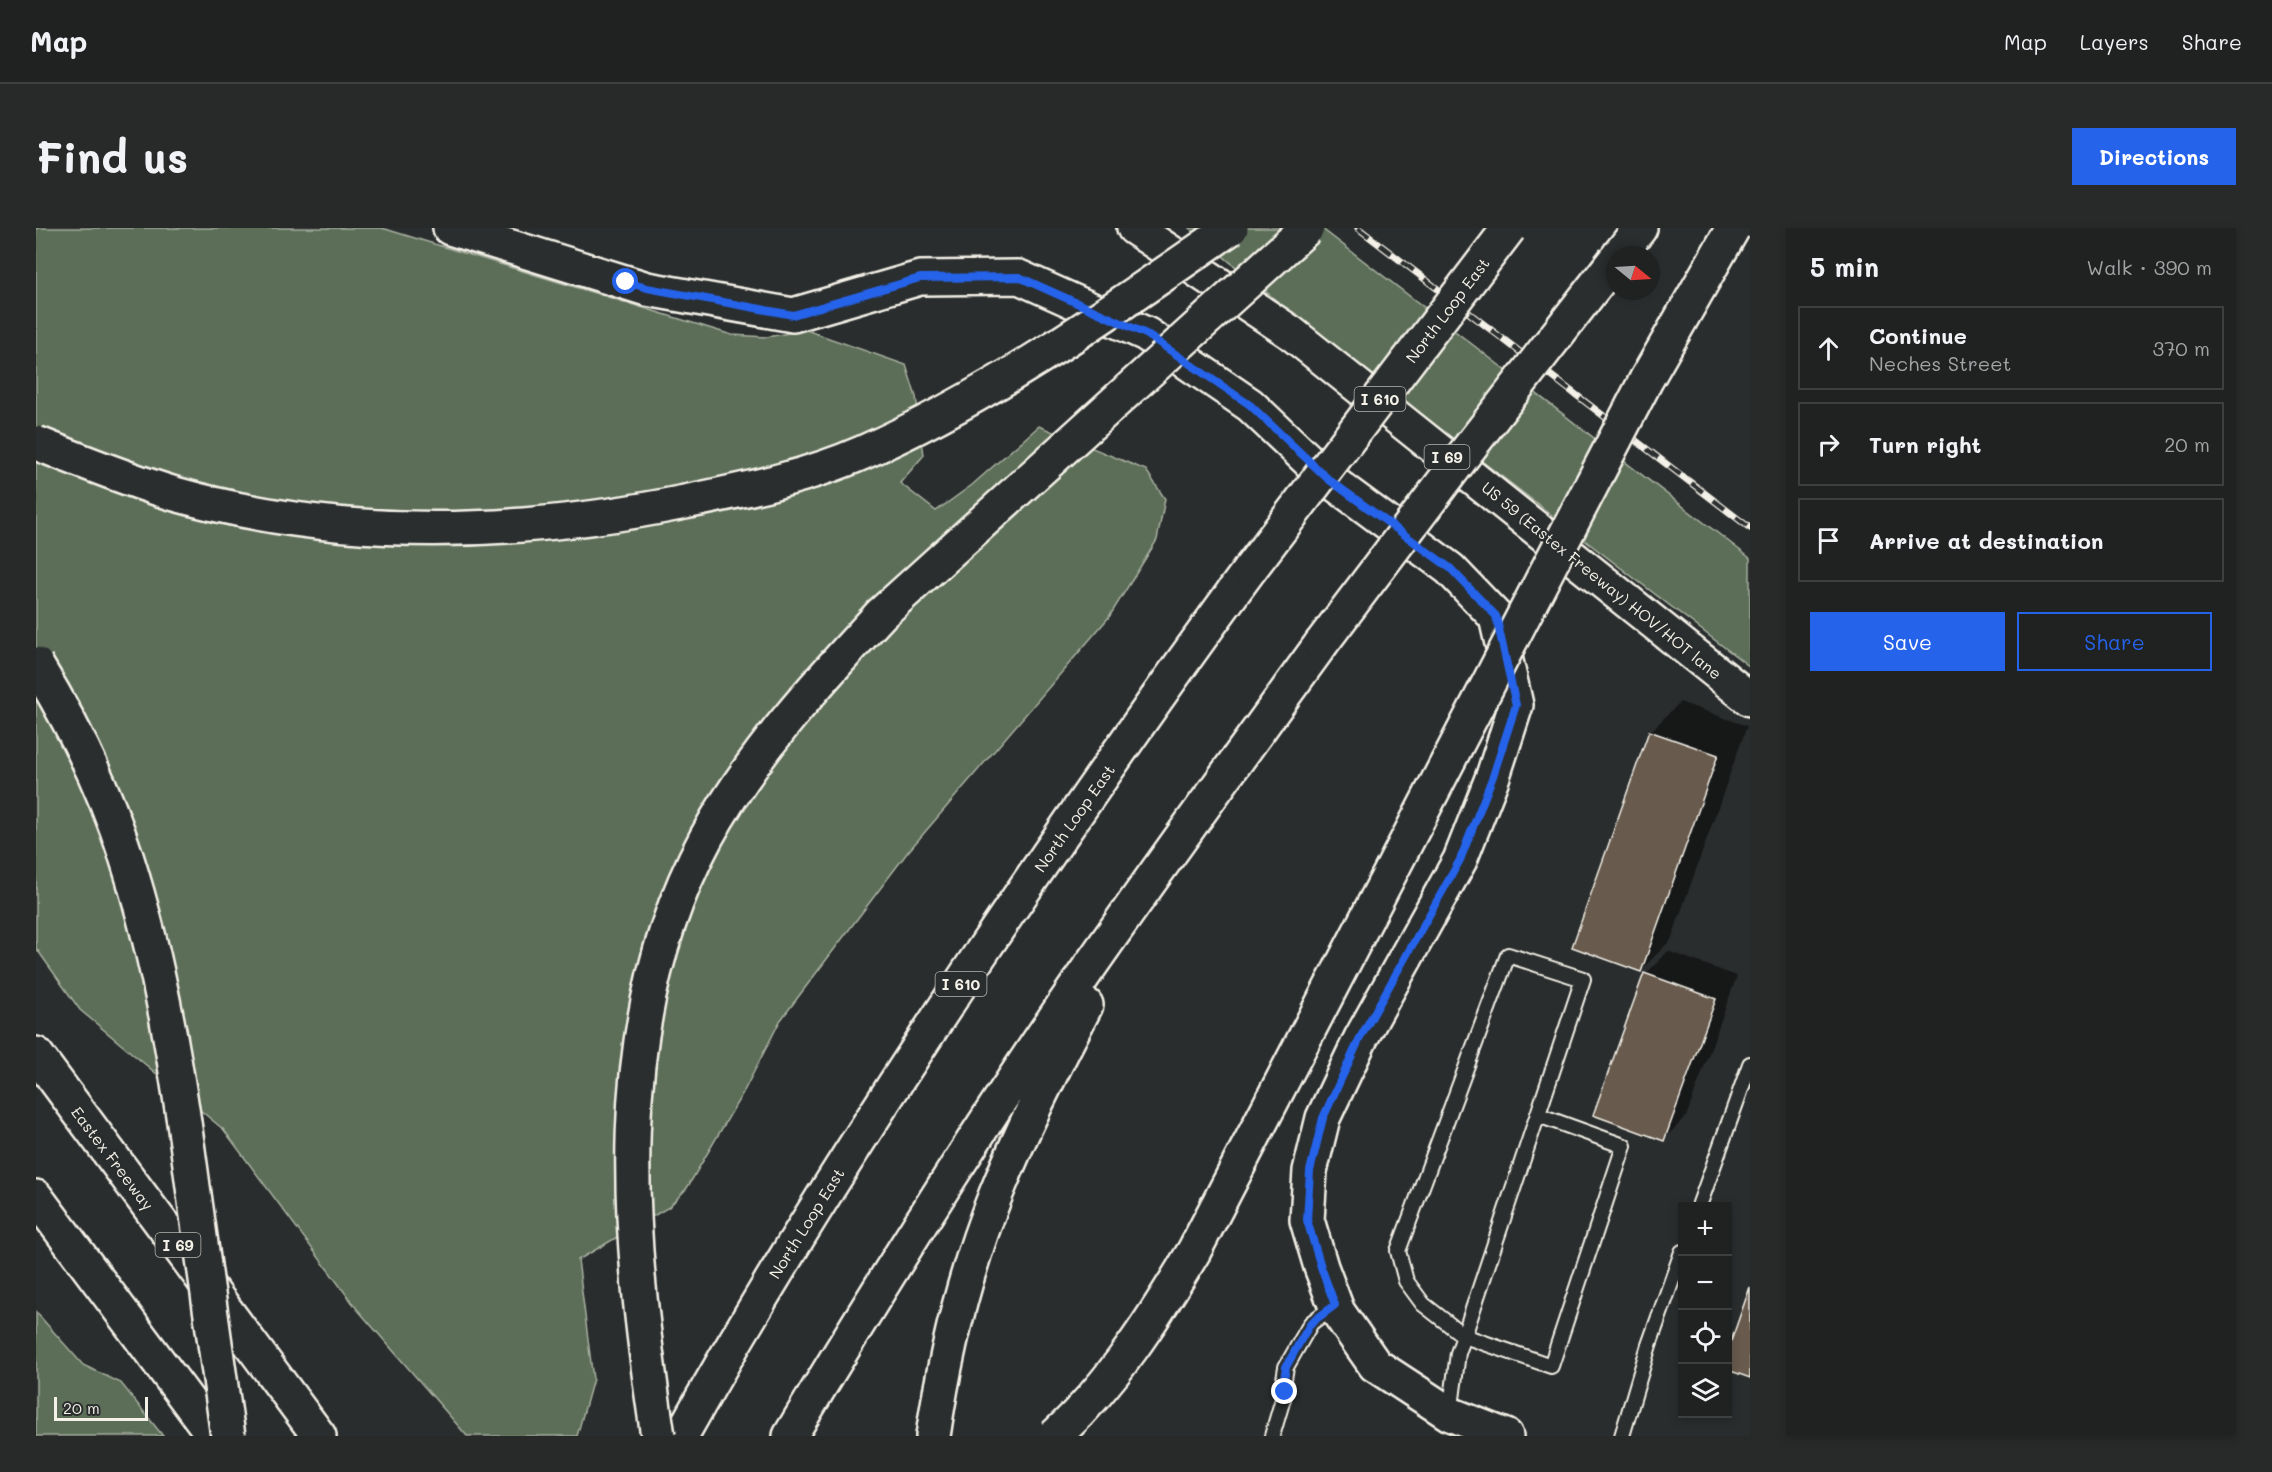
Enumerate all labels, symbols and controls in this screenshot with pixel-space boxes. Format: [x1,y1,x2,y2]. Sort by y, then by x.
text: Map [30,23,87,59]
text: Map [2004,28,2047,55]
text: Layers [2080,28,2149,55]
text: Share [2182,28,2242,55]
button: Directions [2072,128,2236,185]
text: Find us [36,129,188,184]
north arrow [1606,246,1660,300]
text: 5 min [1810,250,1879,284]
street label: North Loop East [1400,253,1494,367]
text: Walk · 390 m [2087,254,2212,280]
route start [612,268,638,294]
text: Continue [1869,321,1967,350]
icon: ahead [1812,332,1845,365]
text: 370 m [2152,335,2210,361]
text: Neches Street [1869,350,2011,376]
road number: I 610 [1354,387,1406,411]
icon: right [1812,428,1845,461]
text: Turn right [1869,430,1981,459]
text: 20 m [2164,431,2210,457]
road number: I 69 [1424,445,1470,469]
street label: US 59 (Eastex Freeway) HOV/HOT lane [1478,477,1726,683]
icon: arrive [1812,524,1845,557]
text: Arrive at destination [1869,526,2104,555]
button: Save [1810,612,2005,671]
button: Share [2017,612,2212,671]
street label: North Loop East [1029,760,1119,876]
road number: I 610 [936,972,986,996]
street label: Eastex Freeway [67,1102,159,1214]
street label: North Loop East [763,1164,849,1282]
map controls [1678,1202,1732,1418]
button: + [1678,1202,1732,1256]
road number: I 69 [156,1233,200,1257]
button: − [1678,1256,1732,1310]
button: locate [1678,1310,1732,1364]
button: layers [1678,1364,1732,1418]
route end [1271,1378,1297,1404]
scale bar [54,1394,148,1422]
text: 20 m [63,1397,100,1418]

